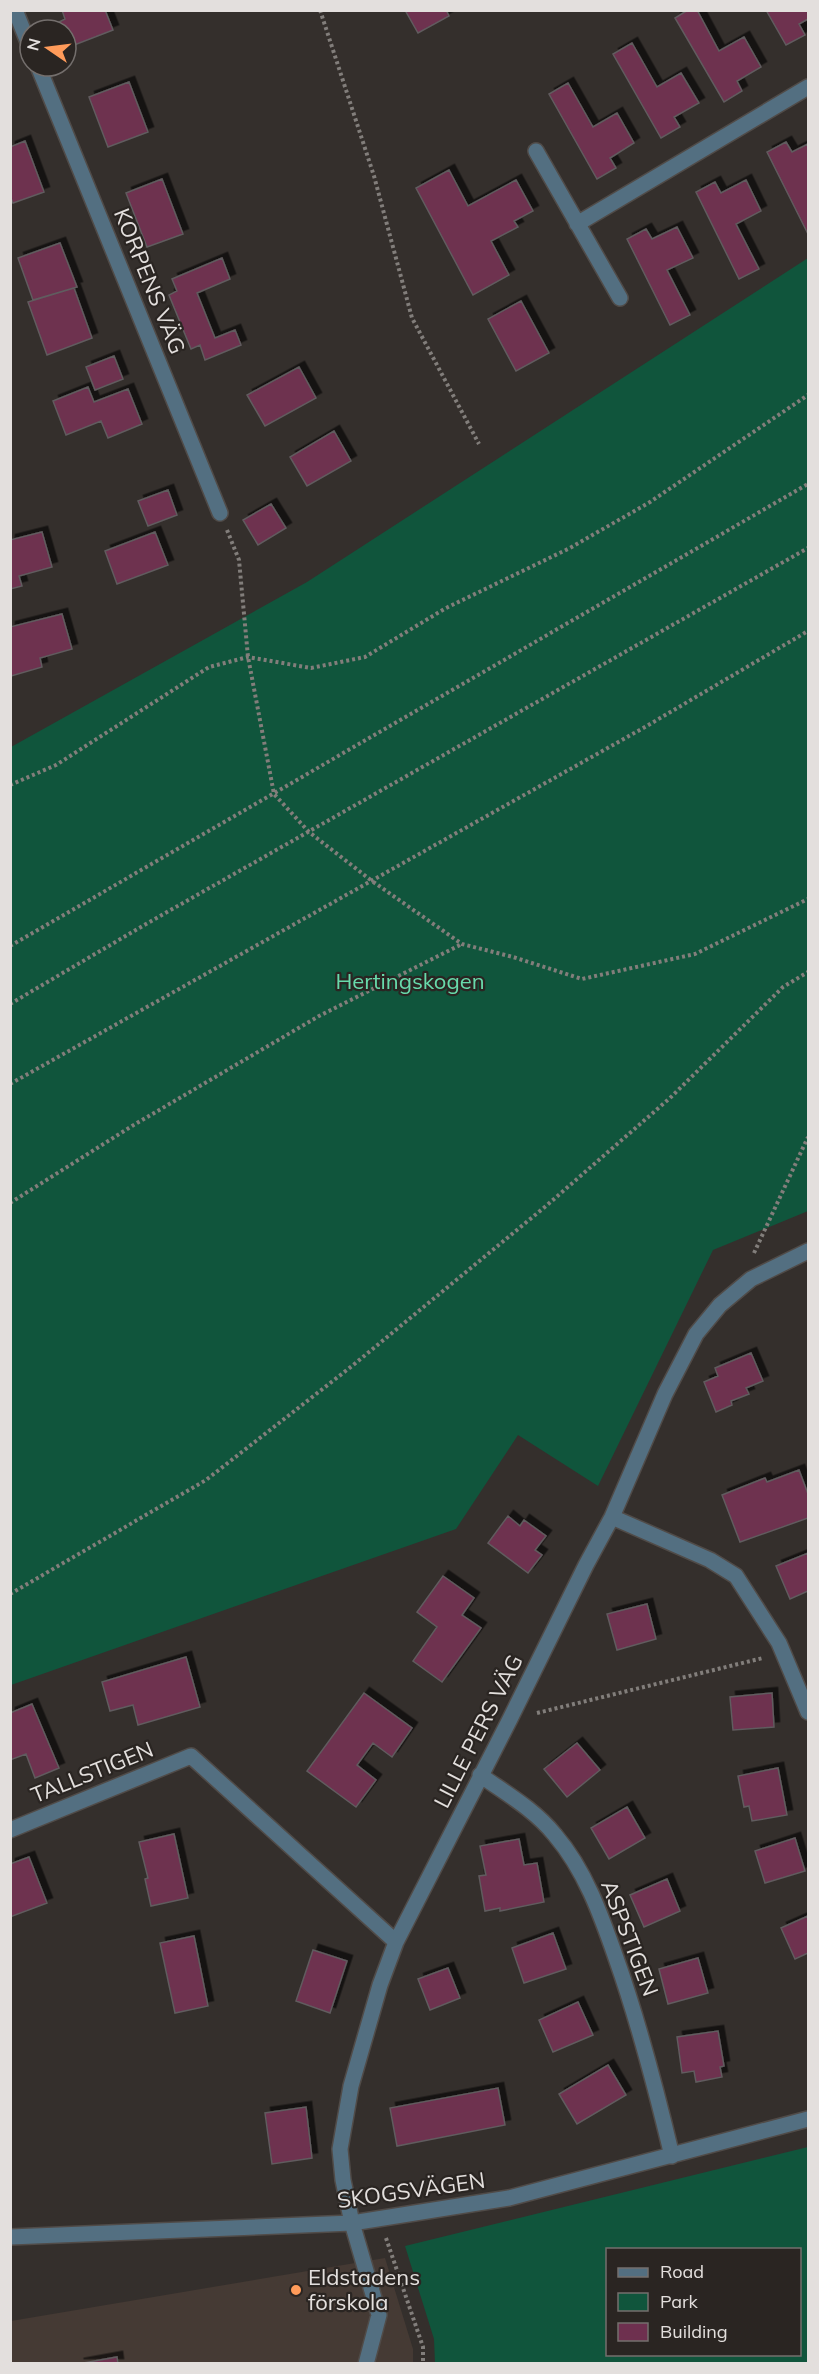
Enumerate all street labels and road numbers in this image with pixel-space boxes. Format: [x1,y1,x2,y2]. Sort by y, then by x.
street label: KORPENS VÄG [108,204,192,358]
street label: LILLE PERS VÄG [427,1650,529,1812]
street label: TALLSTIGEN [27,1735,157,1809]
street label: ASPSTIGEN [595,1876,665,2000]
street label: SKOGSVÄGEN [335,2166,487,2214]

